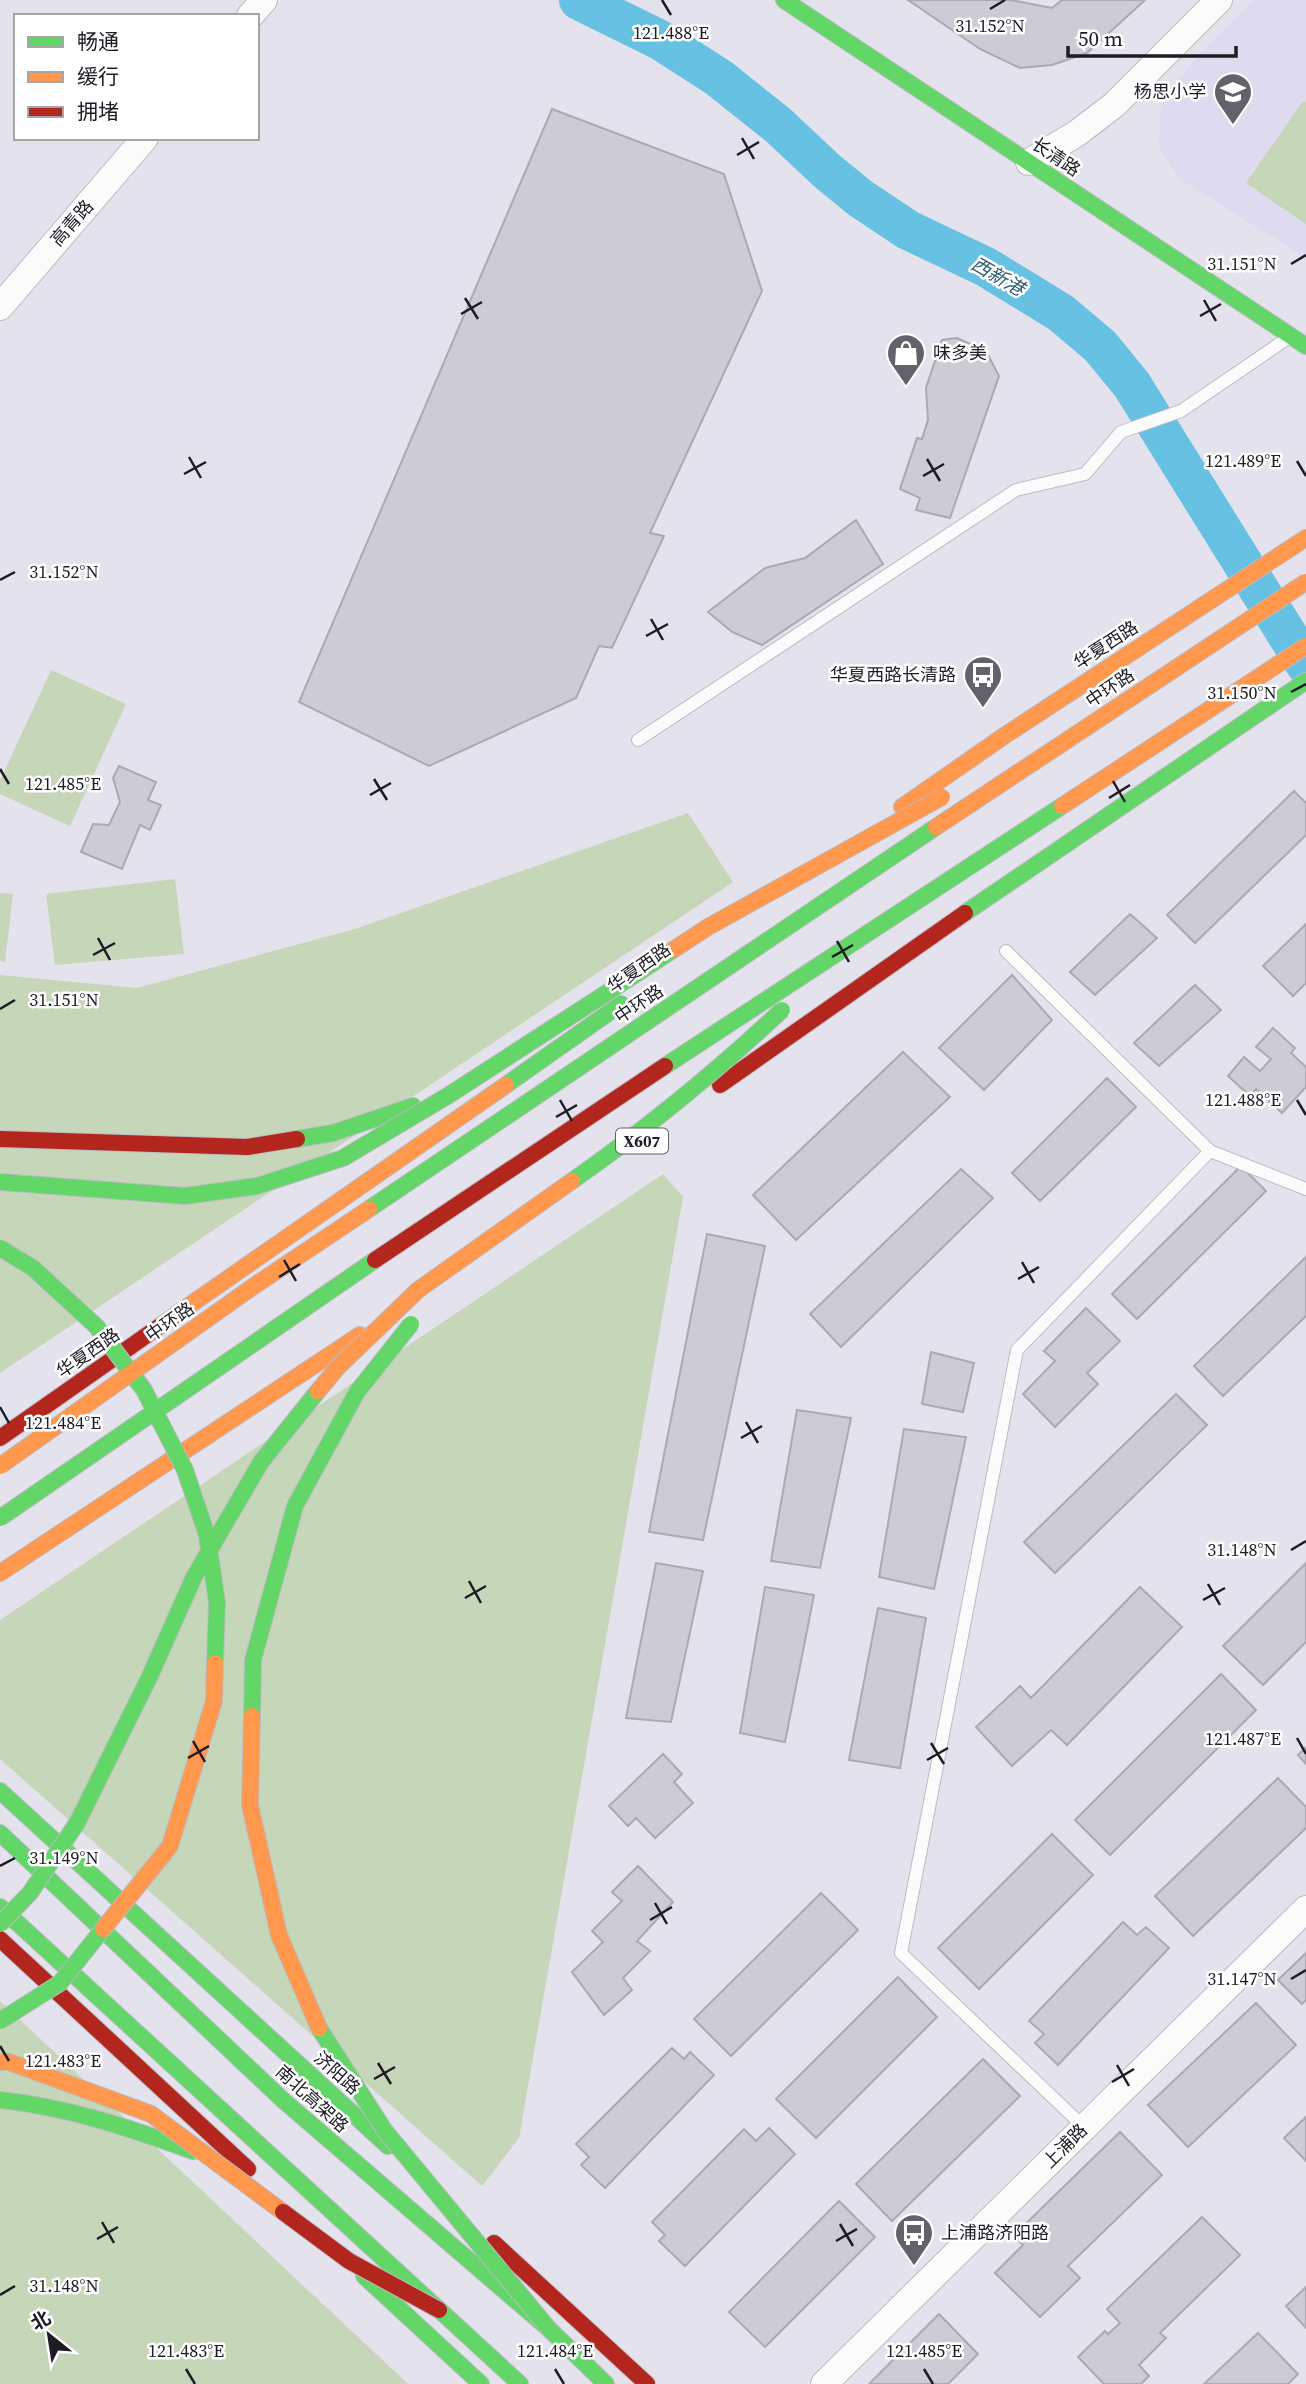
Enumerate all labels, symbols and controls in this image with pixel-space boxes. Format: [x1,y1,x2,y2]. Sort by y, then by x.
text: 31.152°N [955,13,1025,38]
legend [14,14,259,140]
scale bar [1068,14,1236,58]
text: 121.488°E [633,20,709,45]
text: 50 m [1078,24,1123,53]
text: 畅通 [77,27,119,56]
text: 缓行 [77,62,119,91]
school or university icon: 杨思小学 [1212,71,1254,126]
place label: 杨思小学 [1134,79,1206,104]
text: 拥堵 [77,97,119,126]
street label: 长清路 [1027,131,1086,182]
street label: 高青路 [44,194,99,251]
water label: 西新港 [967,250,1032,303]
text: 31.151°N [1207,251,1277,276]
shop icon: 味多美 [885,332,927,387]
place label: 味多美 [933,340,987,365]
text: 121.489°E [1205,448,1281,473]
text: 31.152°N [29,559,99,584]
street label: 华夏西路 [1069,614,1143,675]
bus stop icon: 华夏西路长清路 [962,654,1004,709]
place label: 华夏西路长清路 [830,662,956,687]
street label: 中环路 [1080,662,1139,713]
text: 31.150°N [1207,680,1277,705]
text: 121.485°E [25,771,101,796]
street label: 华夏西路 [602,937,675,998]
street label: 中环路 [609,978,668,1029]
text: 31.151°N [29,987,99,1012]
text: 121.488°E [1205,1087,1281,1112]
road number: X607 [616,1128,668,1154]
street label: 中环路 [140,1296,199,1347]
street label: 华夏西路 [51,1322,124,1383]
text: 121.484°E [25,1410,101,1435]
text: 31.148°N [1207,1537,1277,1562]
text: 121.487°E [1205,1726,1281,1751]
text: 31.149°N [29,1845,99,1870]
text: 31.147°N [1207,1966,1277,1991]
street label: 济阳路 [309,2045,366,2100]
text: 121.483°E [25,2048,101,2073]
street label: 南北高架路 [271,2059,354,2138]
street label: 上浦路 [1037,2118,1093,2174]
bus stop icon: 上浦路济阳路 [893,2212,935,2267]
place label: 上浦路济阳路 [941,2220,1049,2245]
text: 31.148°N [29,2273,99,2298]
north arrow [14,2300,84,2370]
text: 北 [26,2304,55,2336]
text: 121.483°E [148,2338,224,2363]
text: 121.484°E [517,2338,593,2363]
text: 121.485°E [886,2338,962,2363]

